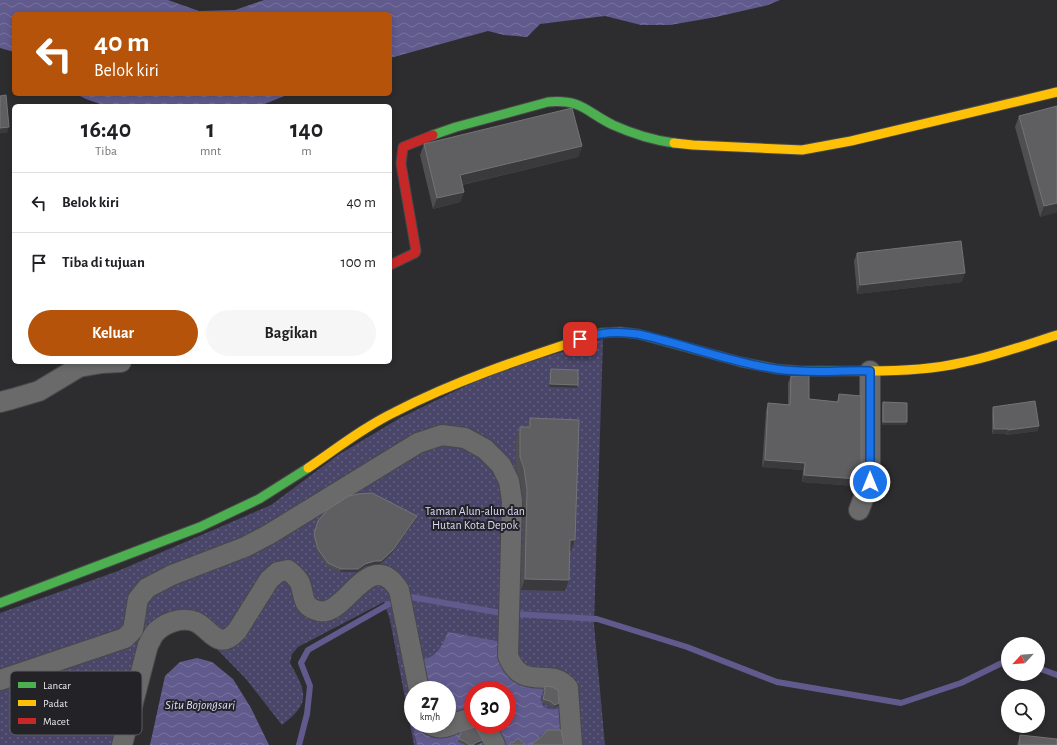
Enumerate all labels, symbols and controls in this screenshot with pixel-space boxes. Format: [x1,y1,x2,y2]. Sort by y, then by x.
icon: left [28,28,80,80]
text: 40 m [94,29,150,57]
text: Belok kiri [94,62,159,80]
text: 16:40 [81,118,131,142]
text: 1 [206,118,215,142]
text: 140 [290,118,323,142]
text: Tiba [95,145,117,158]
text: mnt [200,145,221,158]
text: m [301,145,312,158]
icon: left [28,192,50,214]
text: Belok kiri [62,195,119,210]
text: 40 m [346,195,376,210]
icon: arrive [28,252,50,274]
text: Tiba di tujuan [62,255,145,270]
text: 100 m [341,255,376,270]
button: Keluar [28,310,198,356]
button: Bagikan [206,310,376,356]
pin [563,322,597,356]
icon: arrive [569,328,591,350]
position arrow [849,461,891,503]
park label: Taman Alun-alun dan Hutan Kota Depok [425,505,525,531]
north arrow [1001,637,1045,681]
map controls [1001,637,1045,733]
legend [10,671,142,735]
text: Lancar [43,680,71,691]
speed limit sign: 30 [464,681,516,733]
button: search [1001,689,1045,733]
text: 27 [421,692,439,712]
text: Padat [43,698,68,709]
water label: Situ Bojongsari [165,699,235,712]
text: km/h [420,712,440,722]
text: Macet [43,716,70,727]

